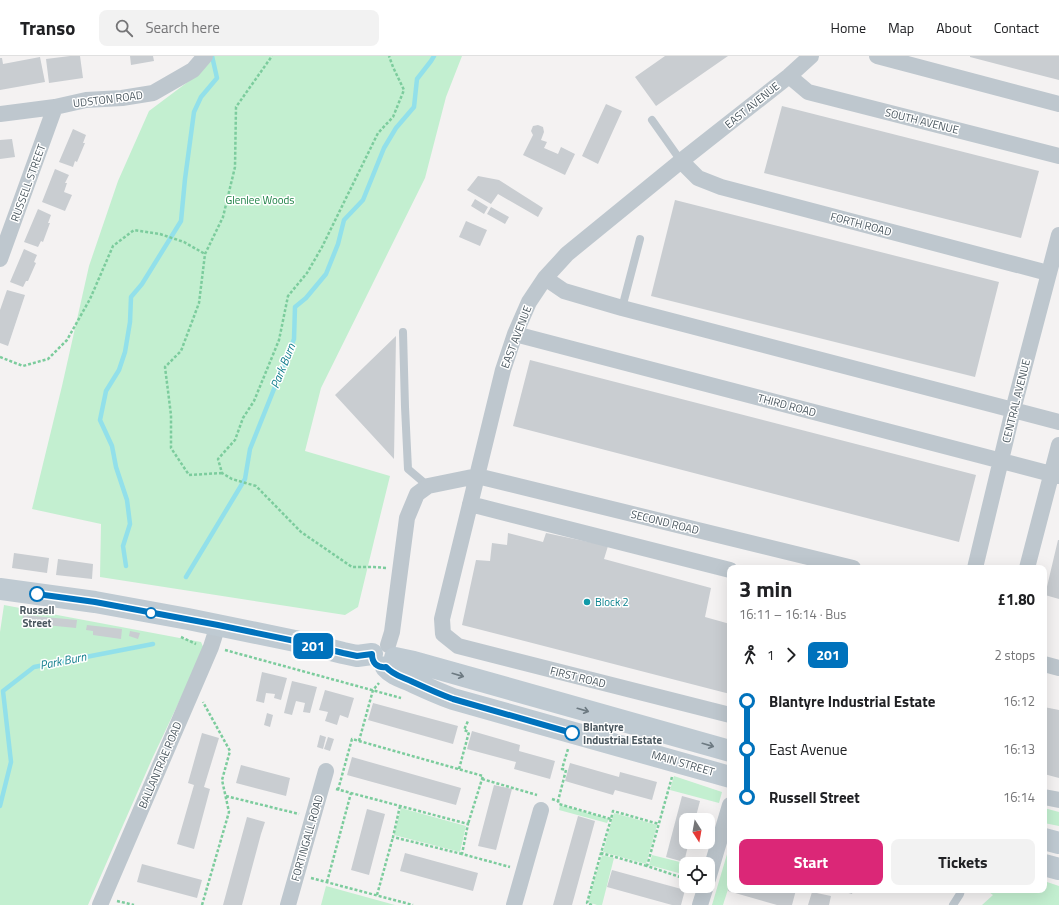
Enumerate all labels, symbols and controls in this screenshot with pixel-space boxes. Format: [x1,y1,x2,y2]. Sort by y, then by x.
search box [99,10,379,46]
text: Transo [20,13,75,42]
text: Search here [145,16,220,39]
icon: search [113,17,135,39]
text: Home [831,17,866,38]
text: Map [888,17,914,38]
text: About [936,17,972,38]
text: Contact [994,17,1039,38]
street label: EAST AVENUE [721,78,783,132]
street label: UDSTON ROAD [72,87,144,111]
street label: SOUTH AVENUE [884,104,960,138]
street label: RUSSELL STREET [7,142,49,224]
park label: Glenlee Woods [226,192,294,208]
street label: FORTH ROAD [829,208,893,240]
street label: EAST AVENUE [497,303,535,371]
water label: Park Burn [265,340,301,391]
street label: CENTRAL AVENUE [998,358,1034,444]
street label: THIRD ROAD [756,390,818,420]
street label: SECOND ROAD [629,506,701,538]
text: 3 min [739,572,792,606]
marker: Russell Street [29,586,45,602]
text: £1.80 [998,588,1035,611]
place label: Block 2 [595,594,629,610]
marker: Block 2 [582,597,592,607]
place label: Russell Street [20,602,54,631]
text: 16:11 – 16:14 · Bus [739,604,846,624]
unlabelled marker [145,607,157,619]
line badge: 201 [290,633,336,659]
text: 201 [301,635,325,656]
icon: walk [739,644,761,666]
icon: forward [780,644,802,666]
text: 201 [816,644,840,665]
text: 1 [767,645,774,665]
text: 2 stops [994,645,1035,665]
water label: Park Burn [38,647,89,674]
street label: FIRST ROAD [548,662,608,692]
one-way arrow [451,672,464,679]
text: Blantyre Industrial Estate [769,690,935,713]
text: 16:12 [1003,691,1035,711]
one-way arrow [576,707,589,714]
street label: BALLANTRAE ROAD [134,719,186,811]
place label: Blantyre Industrial Estate [583,719,662,748]
marker: Blantyre Industrial Estate [564,725,580,741]
text: East Avenue [769,738,847,761]
text: 16:13 [1003,739,1035,759]
one-way arrow [701,742,714,749]
street label: MAIN STREET [650,746,717,780]
text: Russell Street [769,786,860,809]
text: 16:14 [1003,787,1035,807]
street label: FORTINGALL ROAD [287,793,327,883]
north arrow [679,813,715,849]
map controls [679,813,715,893]
button: Start [739,839,883,885]
button: Tickets [891,839,1035,885]
button: locate [679,857,715,893]

